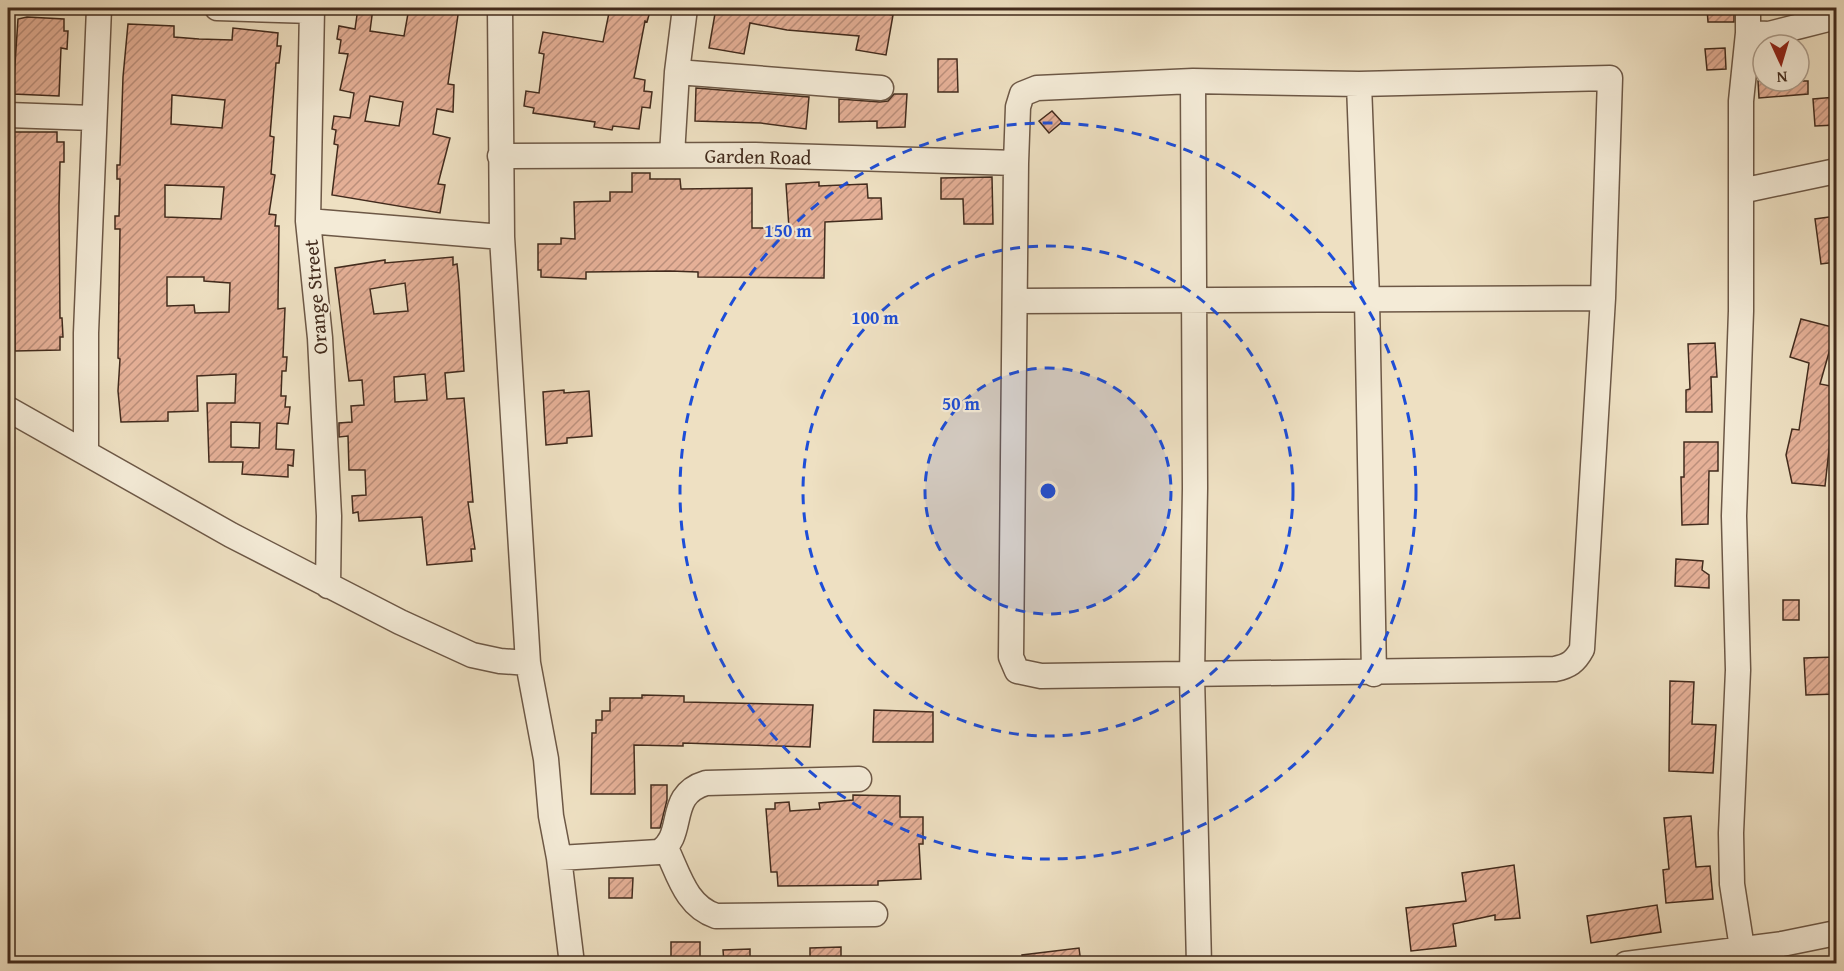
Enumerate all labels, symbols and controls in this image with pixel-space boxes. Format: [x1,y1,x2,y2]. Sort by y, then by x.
north arrow [1751,33,1811,93]
text: N [1776,66,1788,90]
street label: Garden Road [704,141,812,171]
text: 150 m [764,217,812,244]
street label: Orange Street [296,238,334,356]
text: 100 m [851,304,899,331]
text: 50 m [942,390,981,417]
centre of rings [1038,481,1058,501]

